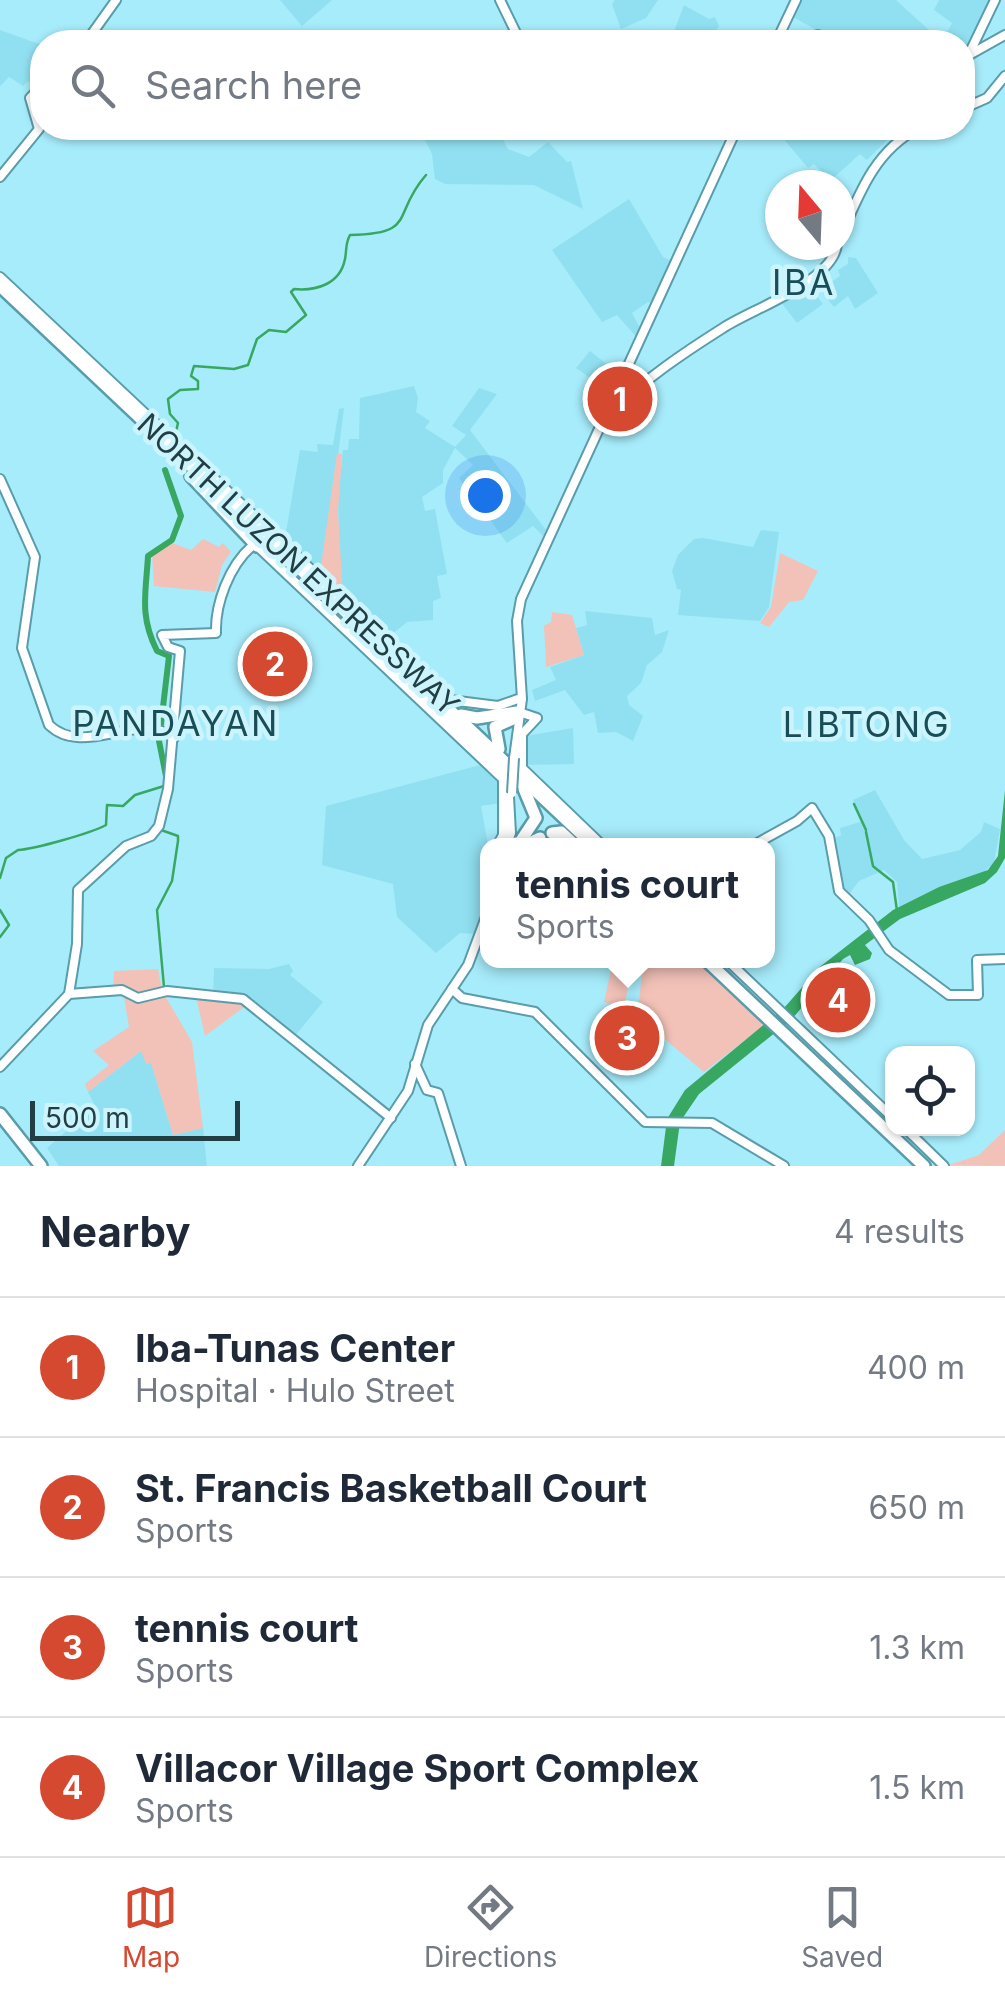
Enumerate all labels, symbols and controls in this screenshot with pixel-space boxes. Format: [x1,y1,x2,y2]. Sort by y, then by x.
search box [30,30,975,140]
icon: search [65,58,120,113]
text: Search here [145,62,362,108]
north arrow [765,170,855,260]
district label: IBA [772,261,836,303]
pin: 1 [588,362,652,436]
street label: NORTH LUZON EXPRESSWAY [131,406,467,723]
your location [460,470,511,521]
pin: 2 [242,626,308,702]
district label: PANDAYAN [72,702,280,744]
district label: LIBTONG [783,703,951,745]
popup [480,838,775,968]
text: tennis court [516,861,739,907]
text: Sports [516,907,615,946]
pin: 4 [806,962,870,1038]
pin: 3 [594,1000,660,1076]
map controls [885,1046,975,1136]
button: locate [885,1046,975,1136]
scale bar [30,1096,240,1140]
text: 500 m [45,1101,130,1135]
text: Nearby [40,1206,191,1257]
text: 4 results [834,1212,965,1251]
text: Iba-Tunas Center [135,1325,455,1371]
text: 1 [66,1348,79,1387]
text: 400 m [867,1348,965,1387]
text: Hospital · Hulo Street [135,1371,455,1410]
text: St. Francis Basketball Court [135,1465,647,1511]
text: 2 [62,1488,83,1527]
text: 650 m [868,1488,965,1527]
text: Sports [135,1511,234,1550]
text: tennis court [135,1605,359,1651]
text: 3 [62,1628,83,1667]
text: 1.3 km [869,1628,965,1667]
text: Sports [135,1651,234,1690]
text: Villacor Village Sport Complex [135,1745,699,1791]
text: 4 [62,1768,83,1807]
text: 1.5 km [869,1768,965,1807]
text: Sports [135,1791,234,1830]
tab: Map [122,1880,180,1974]
tab: Directions [424,1880,557,1974]
tab: Saved [801,1880,883,1974]

